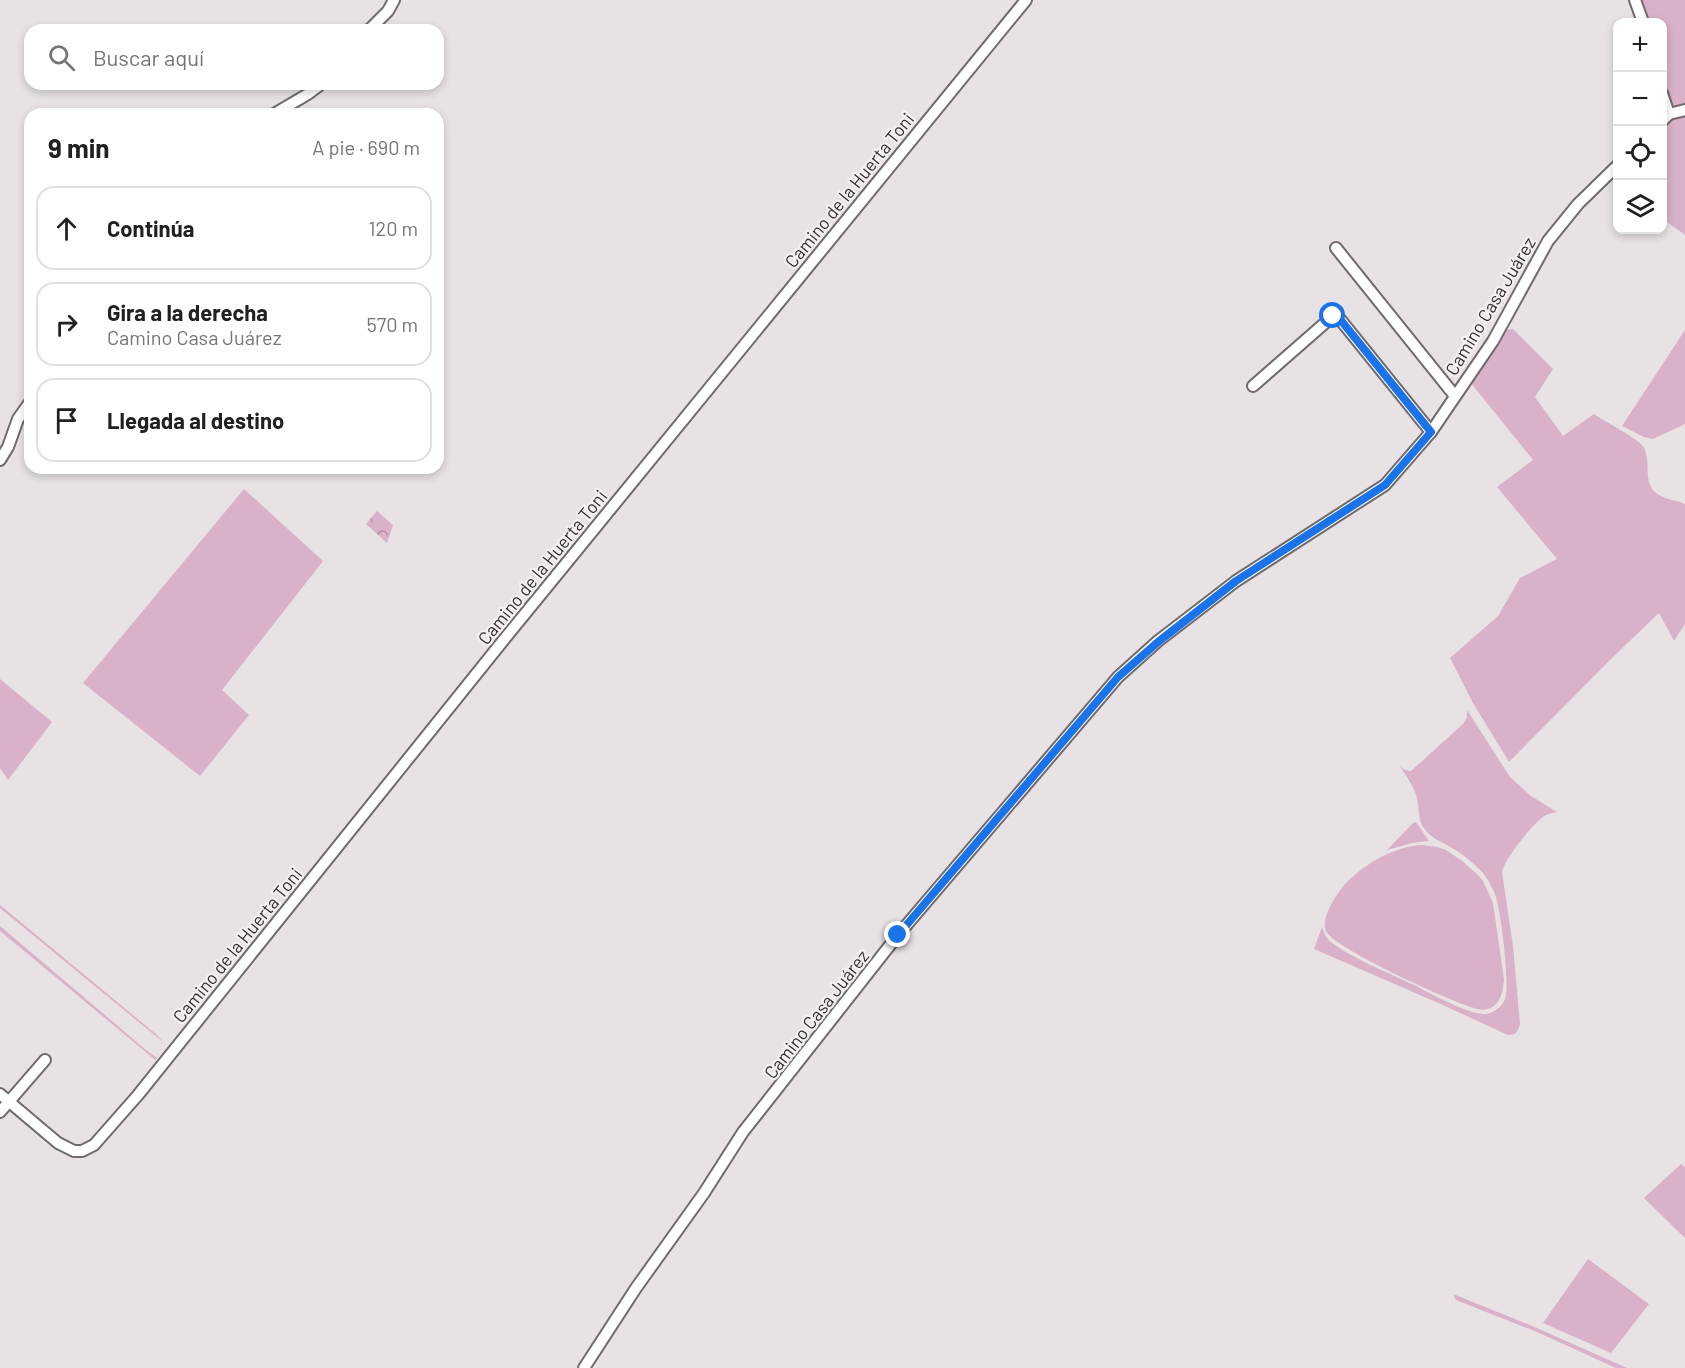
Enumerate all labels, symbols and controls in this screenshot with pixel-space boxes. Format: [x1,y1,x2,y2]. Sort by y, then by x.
map controls [1613,18,1667,234]
button: + [1613,18,1667,72]
search box [24,24,444,90]
icon: search [45,41,78,74]
text: Buscar aquí [93,44,204,70]
button: − [1613,72,1667,126]
street label: Camino de la Huerta Toni [780,108,918,272]
button: locate [1613,126,1667,180]
text: 9 min [48,132,110,163]
text: A pie · 690 m [312,135,420,159]
button: layers [1613,180,1667,234]
icon: ahead [50,212,83,245]
text: Continúa [107,215,194,241]
text: 120 m [368,216,418,240]
street label: Camino Casa Juárez [1440,233,1540,379]
text: Gira a la derecha [107,299,268,325]
route start [1319,302,1345,328]
icon: right [50,308,83,341]
text: 570 m [366,312,418,336]
text: Camino Casa Juárez [107,325,282,349]
icon: arrive [50,404,83,437]
text: Llegada al destino [107,407,284,433]
street label: Camino de la Huerta Toni [473,485,611,649]
street label: Camino de la Huerta Toni [168,863,306,1027]
route end [884,921,910,947]
street label: Camino Casa Juárez [759,945,873,1083]

